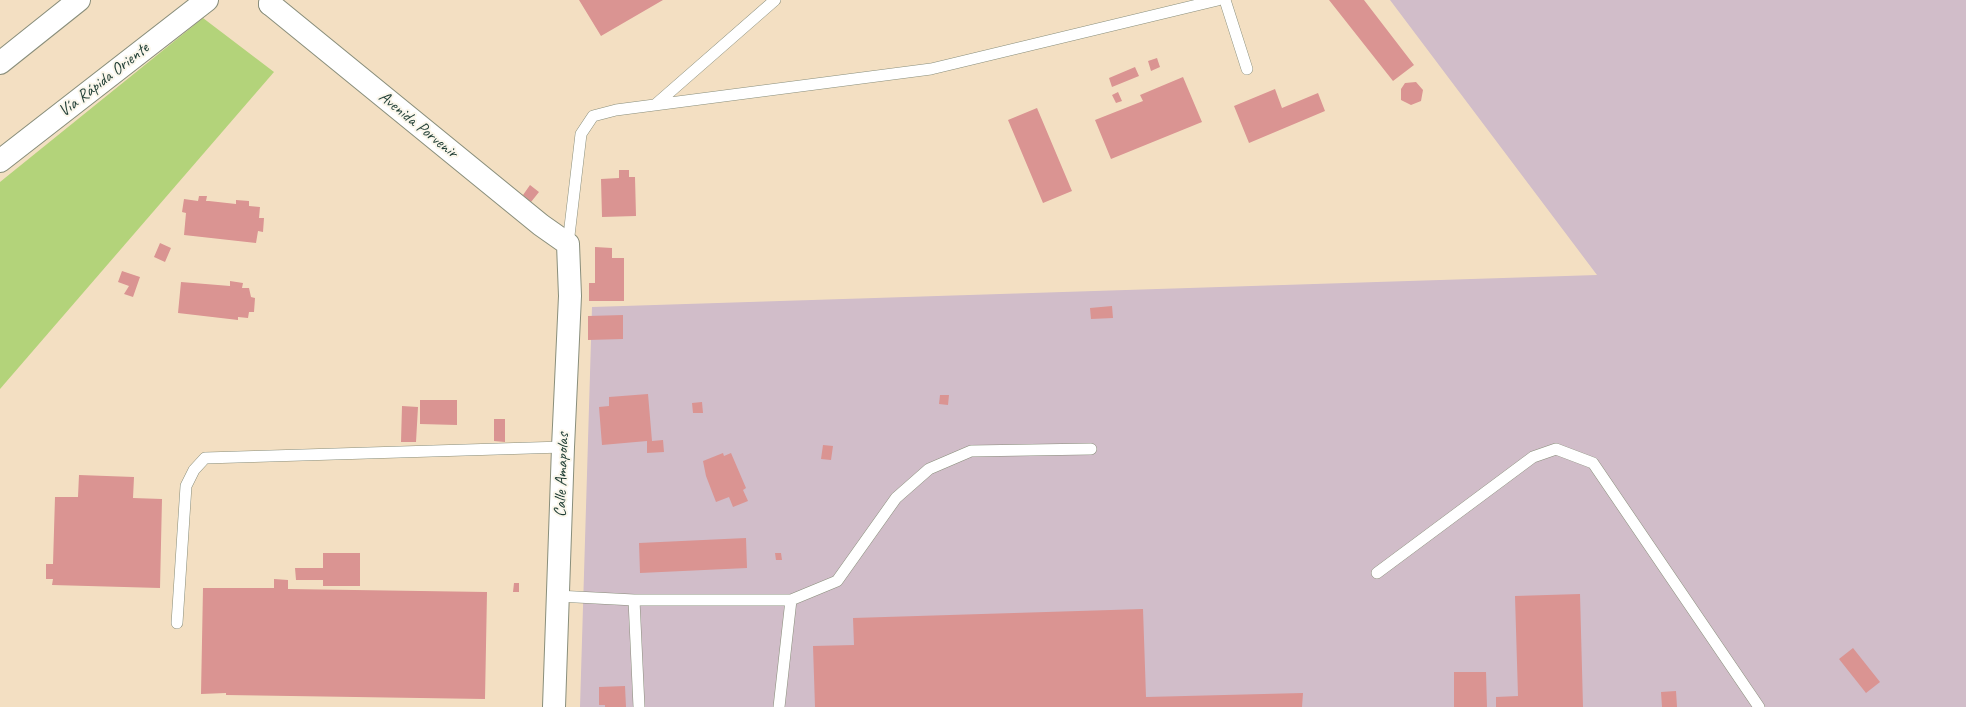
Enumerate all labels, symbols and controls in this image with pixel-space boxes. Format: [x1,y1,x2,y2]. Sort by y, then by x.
street label: Vía Rápida Oriente [55,38,153,122]
street label: Avenida Porvenir [374,87,462,163]
street label: Calle Amapolas [550,432,574,518]

